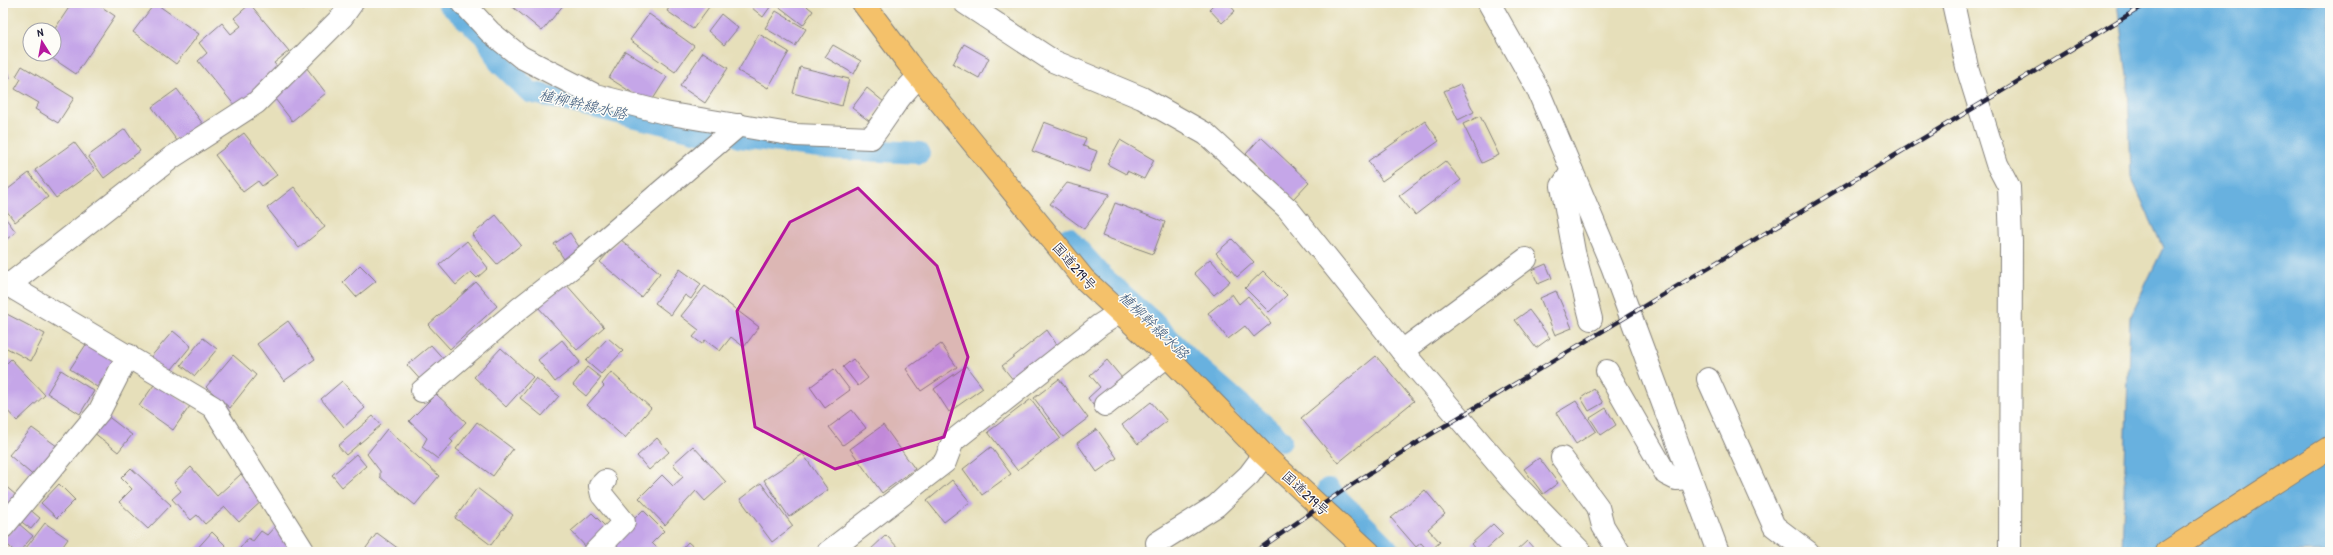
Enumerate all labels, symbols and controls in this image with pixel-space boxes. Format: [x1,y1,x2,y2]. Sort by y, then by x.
north arrow [22,22,62,62]
text: N [36,25,44,40]
water label: 植柳幹線水路 [537,84,630,125]
street label: 国道219号 [1049,238,1101,294]
water label: 植柳幹線水路 [1114,286,1194,365]
street label: 国道219号 [1278,466,1334,520]

